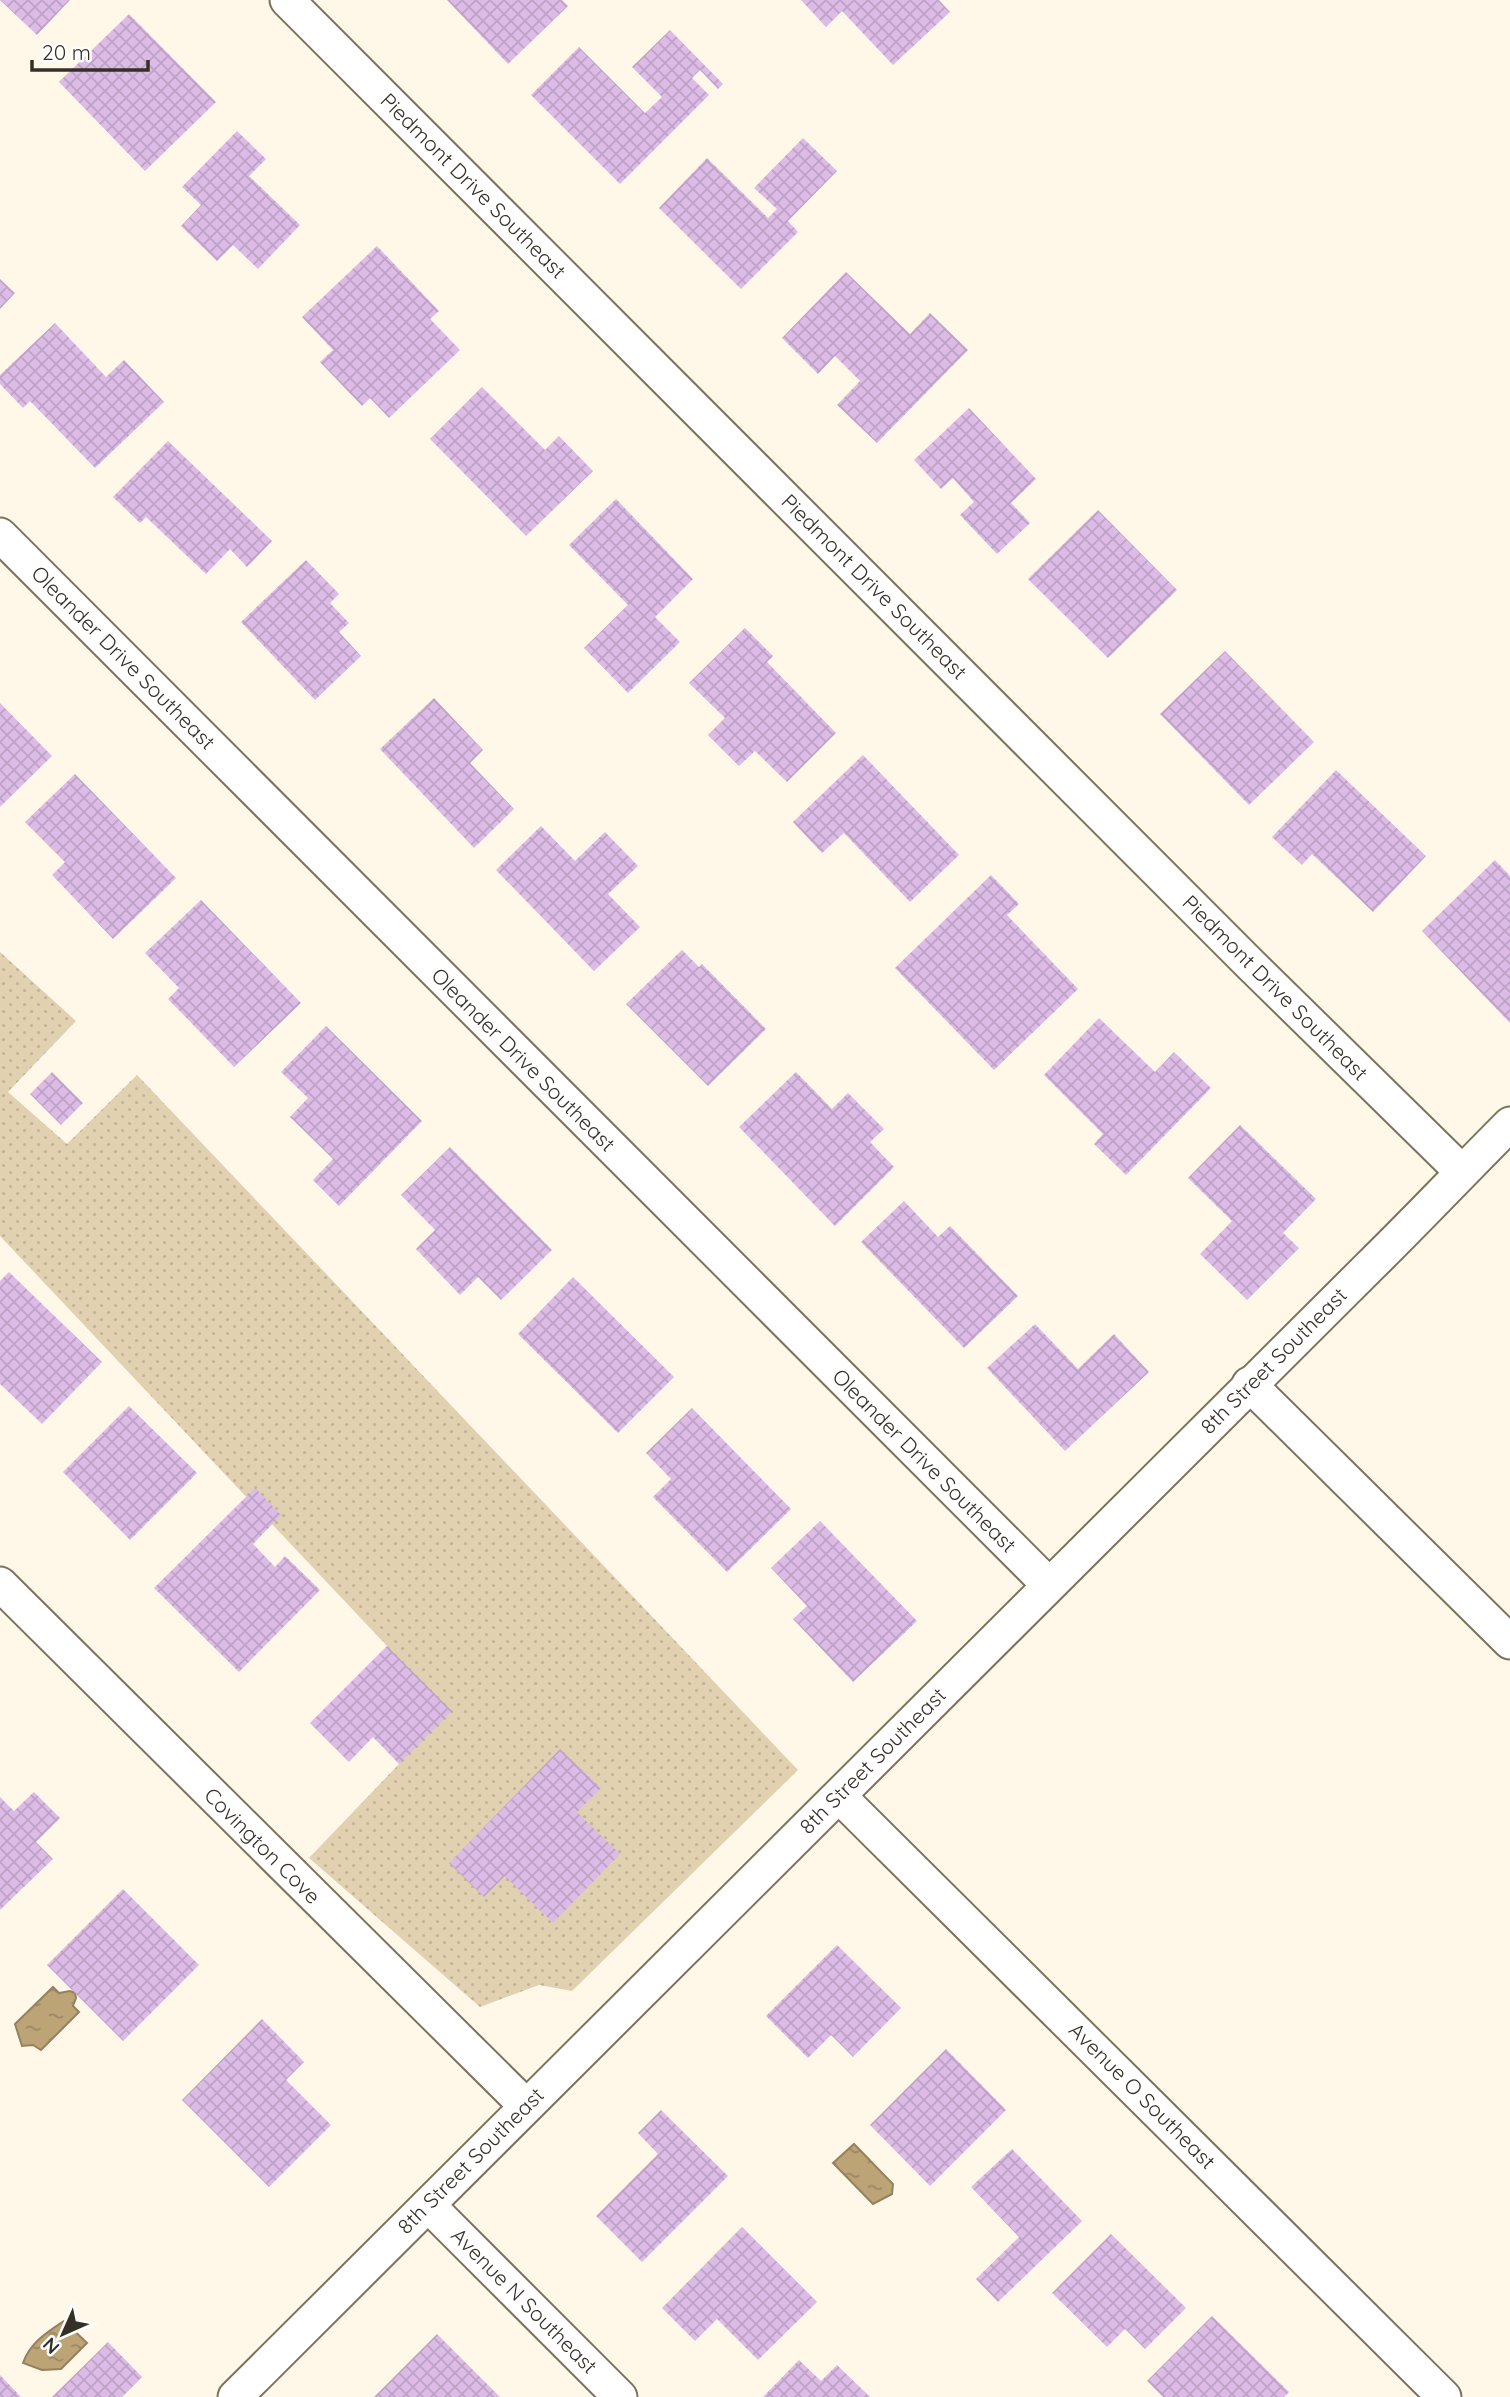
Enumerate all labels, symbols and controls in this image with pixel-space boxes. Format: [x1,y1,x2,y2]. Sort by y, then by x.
scale bar [32,28,147,72]
text: 20 m [42,39,91,65]
street label: Piedmont Drive Southeast [375,87,572,284]
street label: Piedmont Drive Southeast [776,488,973,685]
street label: Oleander Drive Southeast [26,560,221,755]
street label: Piedmont Drive Southeast [1177,889,1374,1086]
street label: Oleander Drive Southeast [426,962,621,1157]
street label: 8th Street Southeast [1195,1282,1352,1439]
street label: Oleander Drive Southeast [827,1363,1022,1558]
street label: 8th Street Southeast [794,1682,951,1839]
street label: Covington Cove [199,1782,326,1909]
street label: Avenue O Southeast [1064,2017,1221,2174]
street label: 8th Street Southeast [392,2082,549,2239]
street label: Avenue N Southeast [446,2222,603,2379]
north arrow [28,2299,98,2369]
text: N [38,2333,64,2359]

